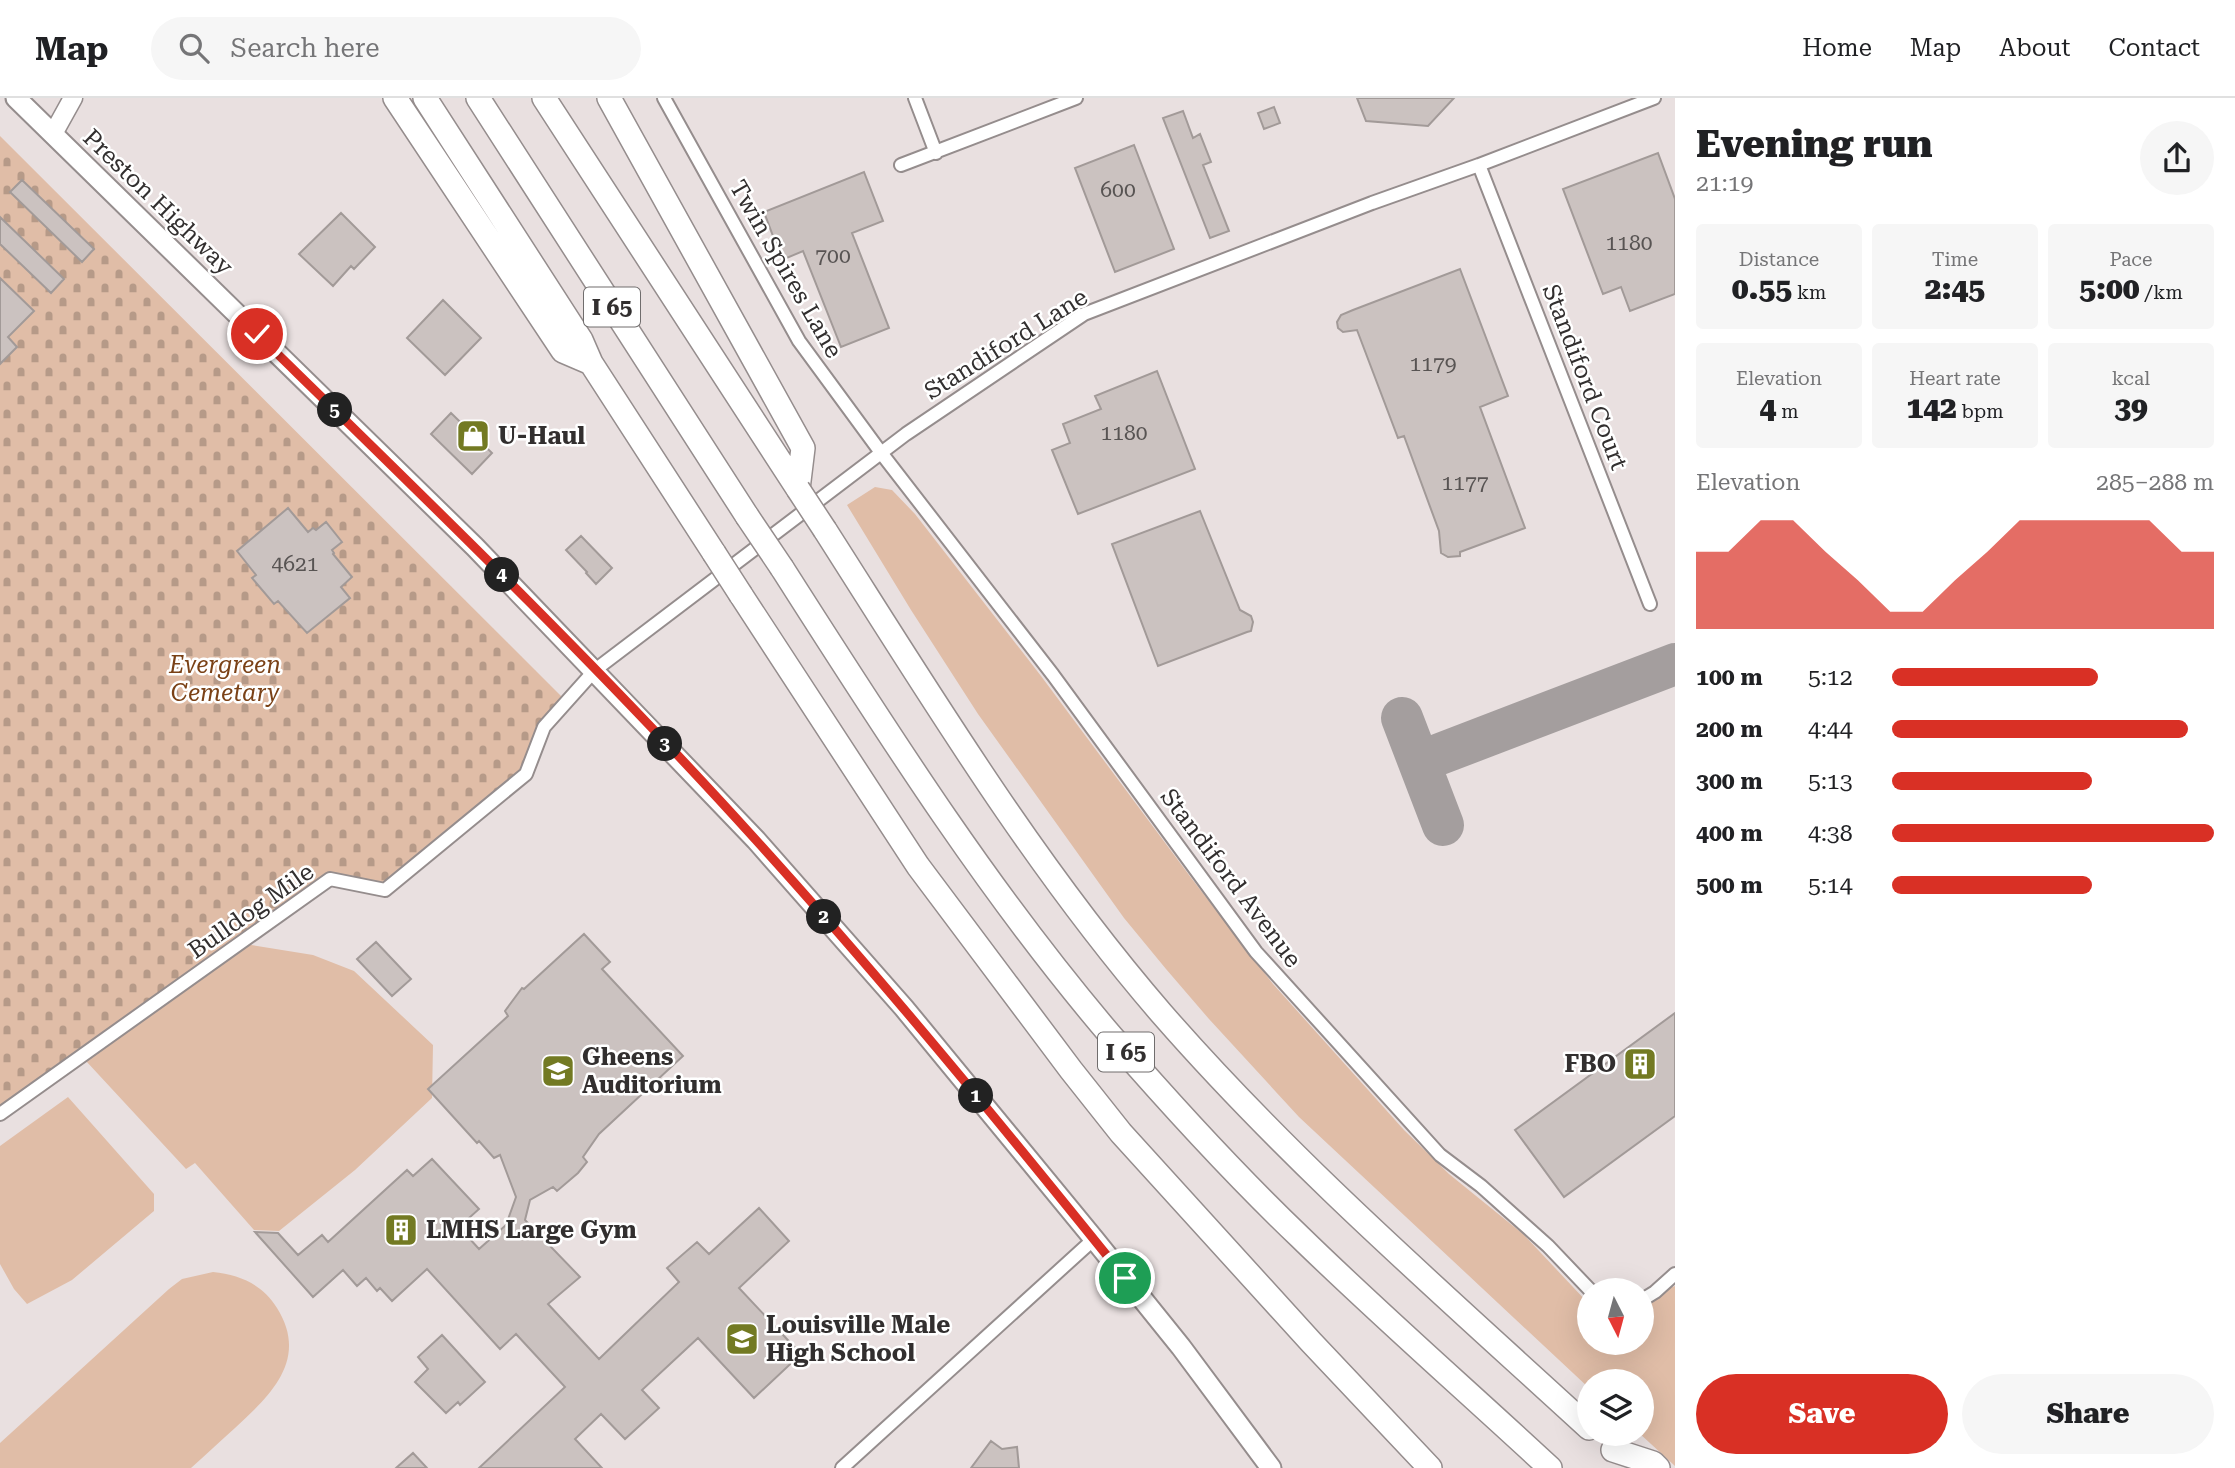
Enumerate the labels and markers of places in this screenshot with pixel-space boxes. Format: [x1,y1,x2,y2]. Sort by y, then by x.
pin [227,304,287,364]
pin: 5 [318,392,352,428]
shop icon: U-Haul [454,417,492,455]
place label: U-Haul [498,422,585,450]
pin: 4 [484,558,520,592]
pin: 3 [648,726,682,762]
pin: 2 [806,900,842,934]
place label: Gheens Auditorium [582,1043,722,1099]
building icon: FBO [1621,1045,1659,1083]
place label: FBO [1565,1050,1616,1078]
school or university icon: Gheens Auditorium [539,1052,577,1090]
pin: 1 [958,1079,993,1114]
building icon: LMHS Large Gym [382,1211,420,1249]
place label: LMHS Large Gym [426,1216,637,1244]
pin [1095,1248,1155,1308]
place label: Louisville Male High School [766,1311,950,1367]
school or university icon: Louisville Male High School [723,1320,761,1358]

